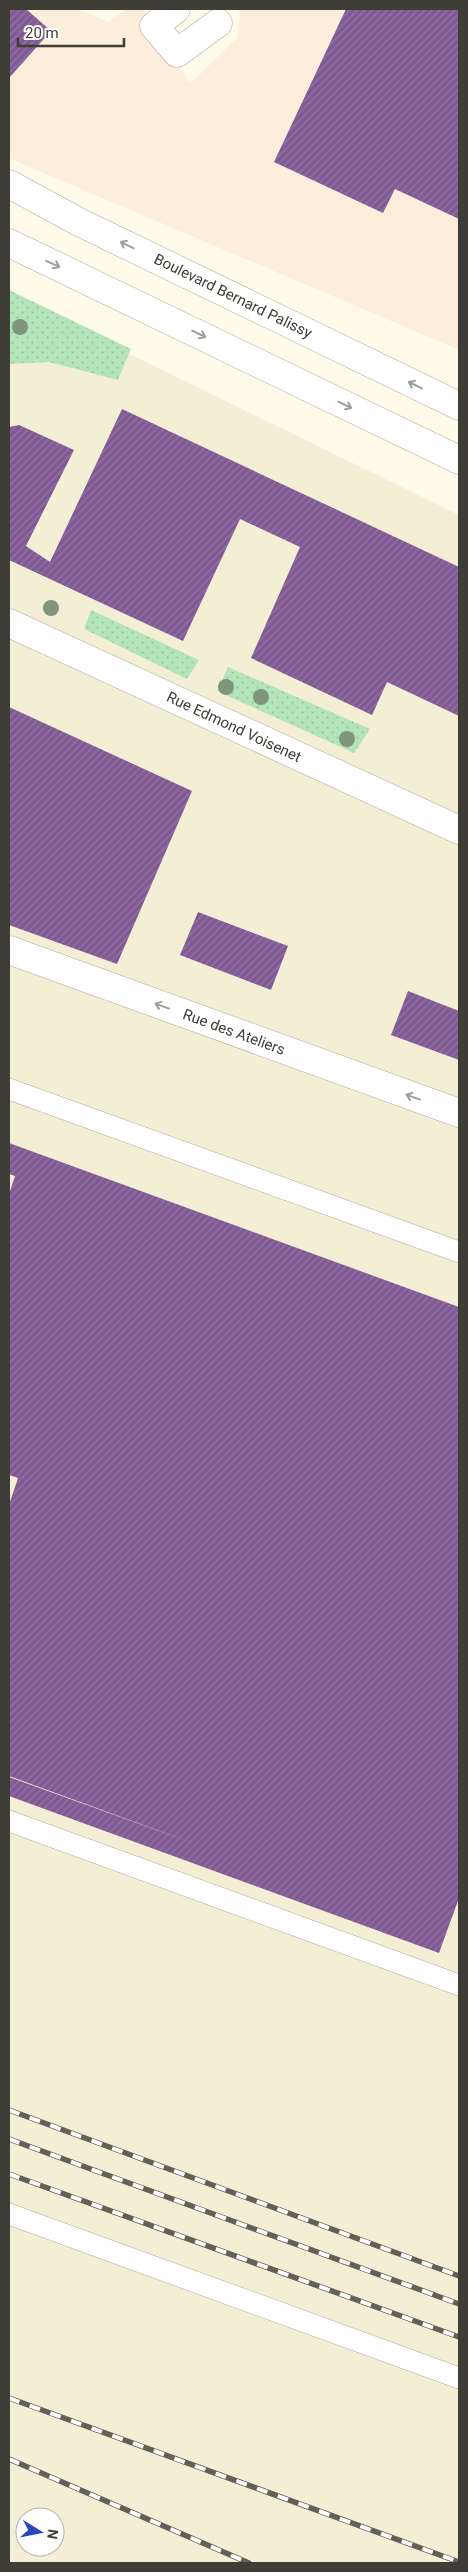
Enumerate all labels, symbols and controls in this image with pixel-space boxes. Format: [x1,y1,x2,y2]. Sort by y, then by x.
scale bar [18,15,124,47]
text: 20 m [25,24,59,42]
one-way arrow [120,240,135,250]
street label: Boulevard Bernard Palissy [151,250,315,342]
one-way arrow [45,259,60,269]
one-way arrow [191,330,206,340]
one-way arrow [408,379,423,389]
one-way arrow [337,401,352,410]
street label: Rue Edmond Voisenet [164,688,304,766]
one-way arrow [155,1001,170,1010]
street label: Rue des Ateliers [180,1005,288,1059]
one-way arrow [406,1092,422,1101]
north arrow [15,2507,65,2557]
text: N [44,2528,62,2541]

